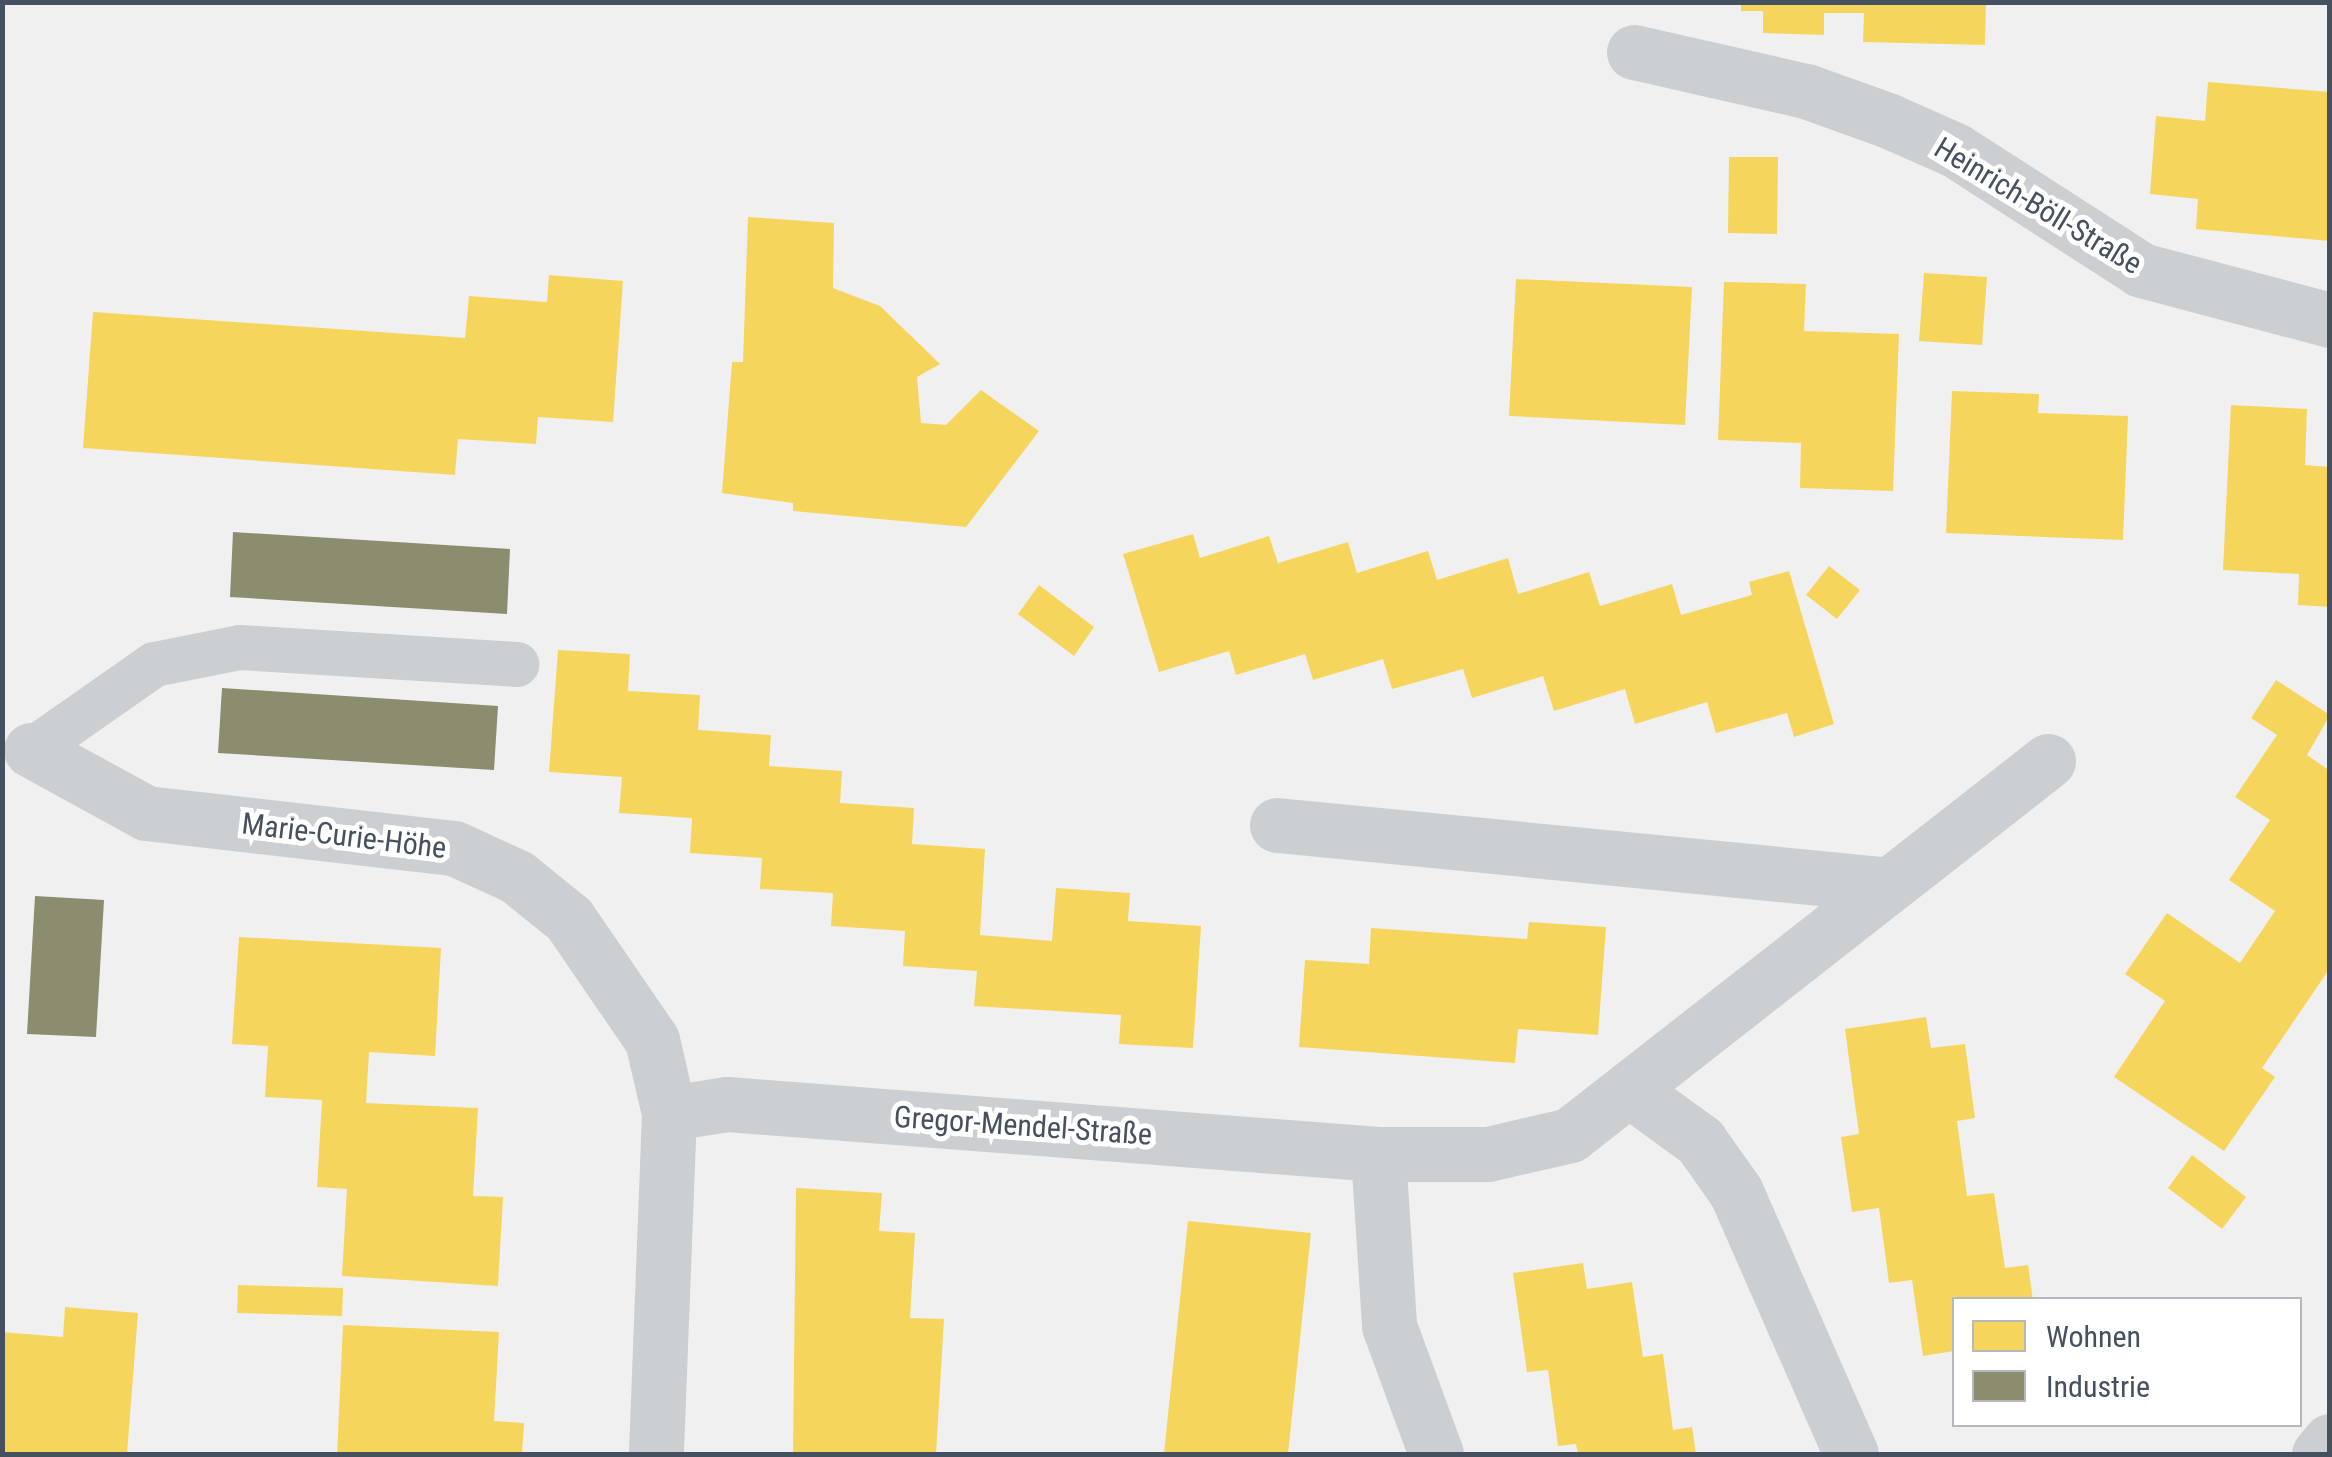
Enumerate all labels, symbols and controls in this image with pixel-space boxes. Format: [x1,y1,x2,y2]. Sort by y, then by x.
street label: Heinrich-Böll-Straße [1928,130,2148,282]
street label: Marie-Curie-Höhe [240,806,448,866]
street label: Gregor-Mendel-Straße [893,1099,1153,1153]
legend [1952,1297,2302,1427]
text: Wohnen [2046,1319,2141,1354]
text: Industrie [2046,1369,2150,1404]

